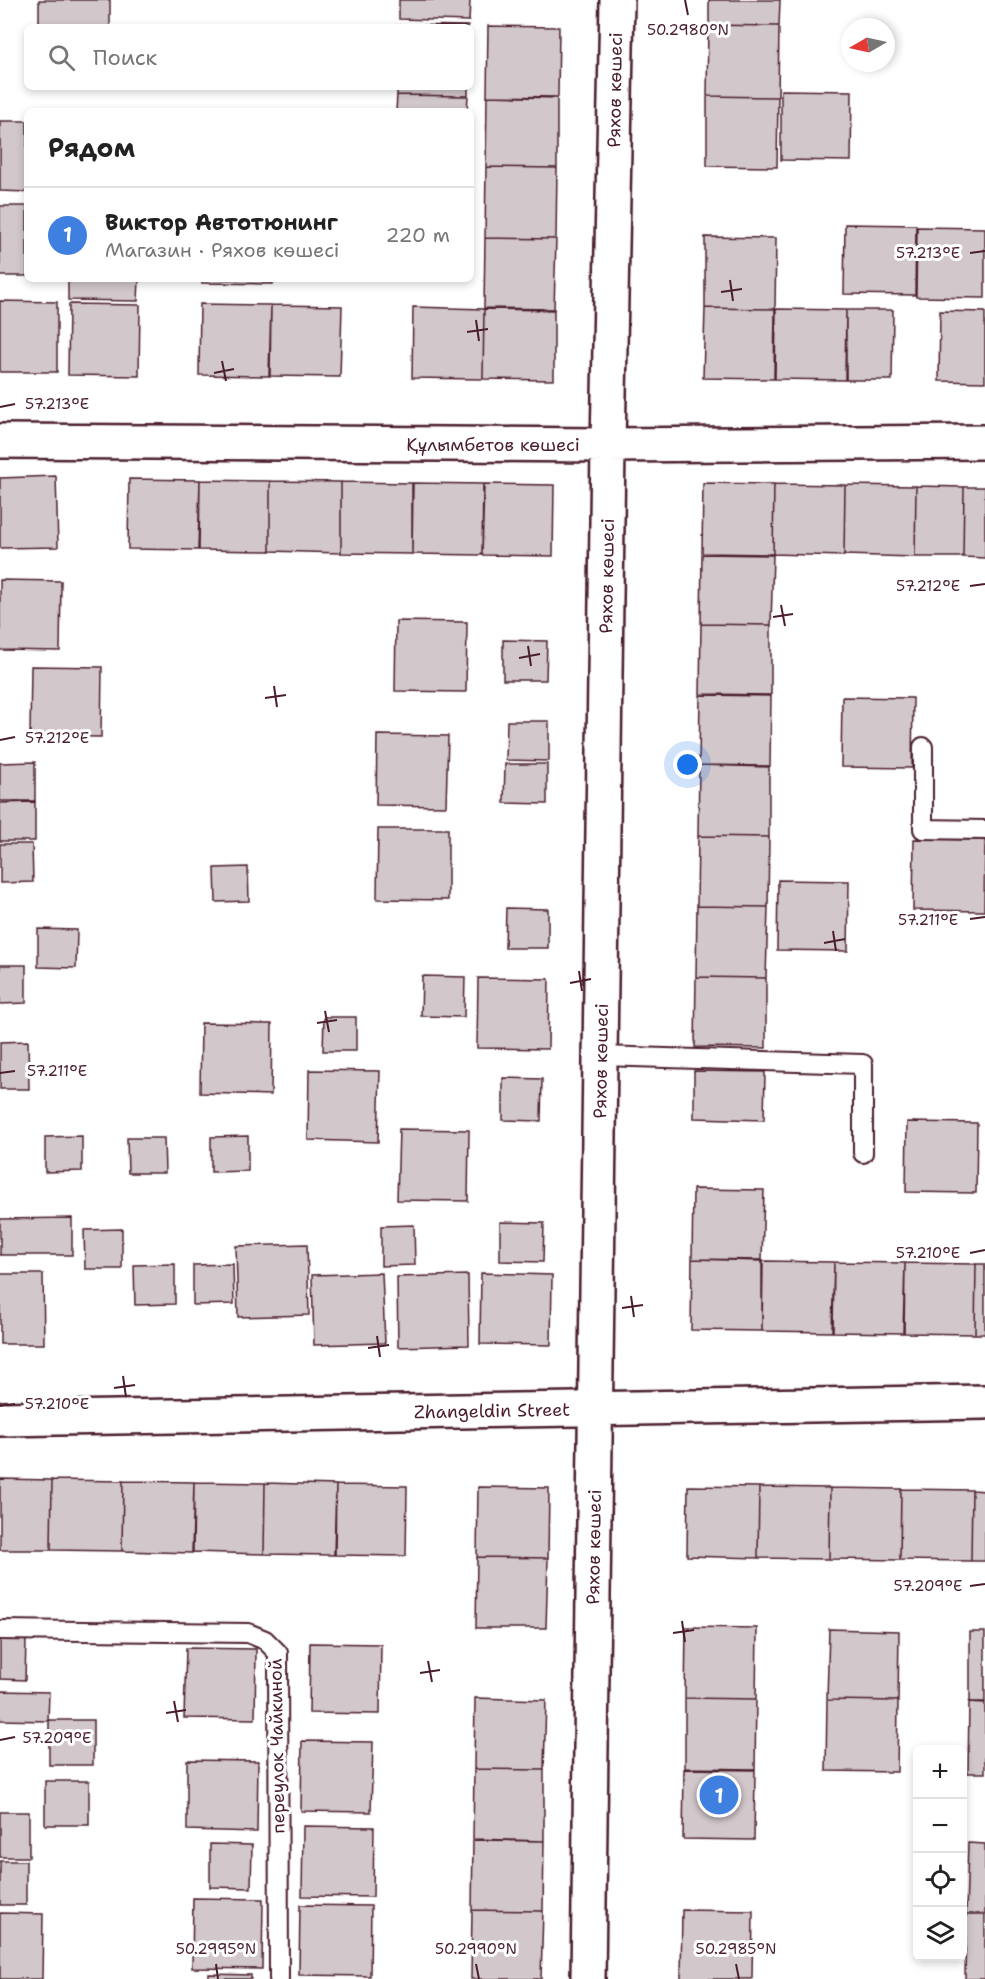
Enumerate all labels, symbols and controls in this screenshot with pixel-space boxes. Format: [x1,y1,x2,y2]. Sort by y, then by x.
north arrow [841,18,895,72]
text: 50.2980°N [647,20,729,40]
search box [24,24,474,90]
street label: Ряхов көшесі [602,32,628,148]
icon: search [45,41,78,74]
text: Поиск [93,43,157,72]
text: Рядом [48,130,135,165]
text: Виктор Автотюнинг [105,208,338,237]
text: 1 [63,222,72,248]
text: 220 m [386,222,450,248]
text: Магазин · Ряхов көшесі [105,237,339,263]
text: 57.213°E [896,243,960,263]
text: 57.213°E [25,394,89,414]
street label: Құлымбетов көшесі [406,433,580,457]
street label: Ряхов көшесі [594,518,620,634]
text: 57.212°E [896,576,960,596]
text: 57.212°E [25,728,89,748]
your location [673,750,702,779]
text: 57.211°E [898,910,958,930]
street label: Ряхов көшесі [588,1003,614,1119]
text: 57.211°E [27,1061,87,1081]
text: 57.210°E [896,1243,960,1263]
text: 57.210°E [25,1394,89,1414]
street label: Zhangeldin Street [414,1398,570,1424]
street label: Ряхов көшесі [581,1489,607,1605]
text: 57.209°E [894,1576,962,1596]
street label: переулок Чайкиной [263,1658,291,1834]
text: 57.209°E [23,1728,91,1748]
map controls [913,1745,967,1961]
button: + [913,1745,967,1799]
pin: 1 [700,1772,738,1818]
button: − [913,1799,967,1853]
button: locate [913,1853,967,1907]
button: layers [913,1907,967,1961]
text: 50.2995°N [176,1939,256,1959]
text: 50.2990°N [435,1939,517,1959]
text: 50.2985°N [696,1939,776,1959]

